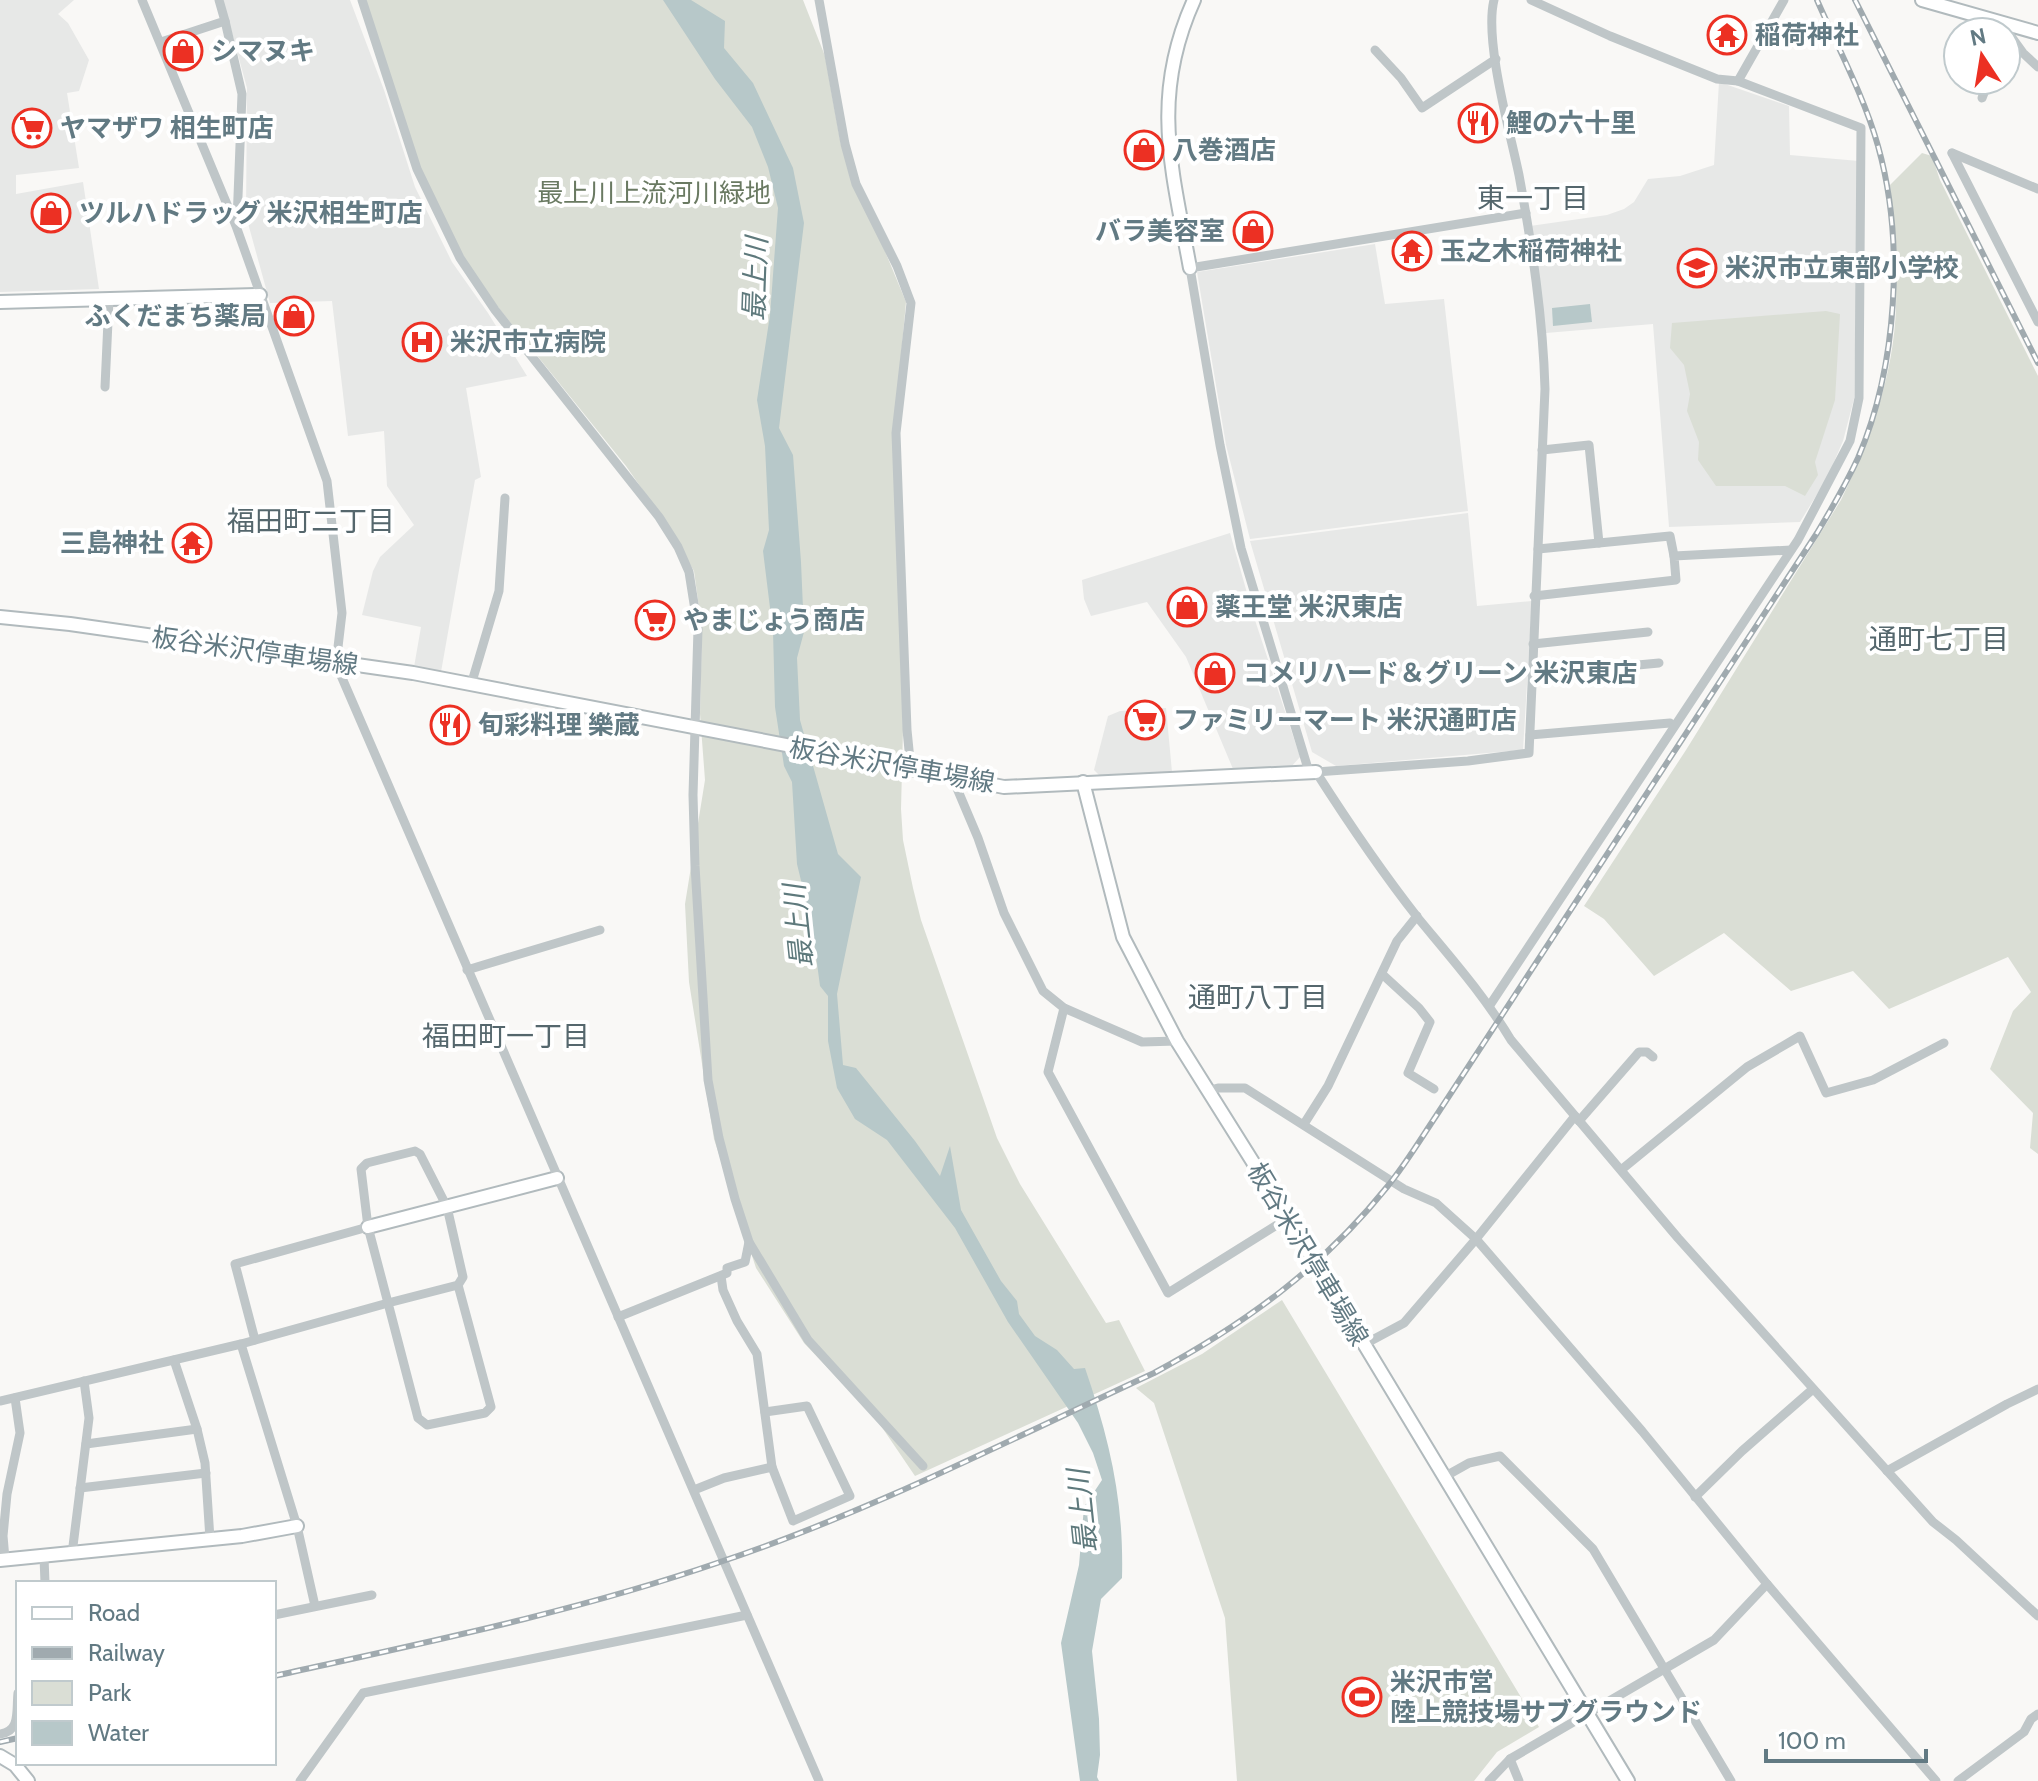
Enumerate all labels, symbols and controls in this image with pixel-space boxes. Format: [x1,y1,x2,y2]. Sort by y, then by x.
temple icon: 稲荷神社 [1706,14,1748,56]
north arrow [1942,16,2022,96]
place label: 稲荷神社 [1755,19,1859,51]
text: N [1968,22,1988,52]
shop icon: シマヌキ [162,30,204,72]
place label: シマヌキ [211,35,315,67]
restaurant icon: 鯉の六十里 [1457,102,1499,144]
supermarket icon: ヤマザワ 相生町店 [11,107,53,149]
place label: 鯉の六十里 [1506,107,1636,139]
place label: ヤマザワ 相生町店 [60,112,274,144]
shop icon: 八巻酒店 [1123,129,1165,171]
place label: 八巻酒店 [1172,134,1276,166]
park label: 最上川上流河川緑地 [537,177,771,209]
district label: 東一丁目 [1477,181,1589,215]
shop icon: ツルハドラッグ 米沢相生町店 [30,192,72,234]
place label: ツルハドラッグ 米沢相生町店 [79,197,423,229]
shop icon: バラ美容室 [1232,210,1274,252]
place label: バラ美容室 [1095,215,1225,247]
temple icon: 玉之木稲荷神社 [1391,230,1433,272]
water label: 最上川 [737,233,774,322]
place label: 玉之木稲荷神社 [1440,235,1622,267]
school or university icon: 米沢市立東部小学校 [1676,247,1718,289]
place label: 米沢市立東部小学校 [1725,252,1959,284]
shop icon: ふくだまち薬局 [273,295,315,337]
place label: ふくだまち薬局 [85,300,266,332]
hospital icon: 米沢市立病院 [401,321,443,363]
place label: 米沢市立病院 [450,326,606,358]
district label: 福田町二丁目 [227,504,395,538]
temple icon: 三島神社 [171,522,213,564]
place label: 三島神社 [60,527,164,559]
shop icon: 薬王堂 米沢東店 [1166,586,1208,628]
place label: 薬王堂 米沢東店 [1215,591,1403,623]
supermarket icon: やまじょう商店 [634,599,676,641]
place label: やまじょう商店 [683,604,865,636]
street label: 板谷米沢停車場線 [150,621,360,681]
district label: 通町七丁目 [1869,622,2009,656]
shop icon: コメリハード＆グリーン 米沢東店 [1194,652,1236,694]
place label: コメリハード＆グリーン 米沢東店 [1243,657,1638,689]
supermarket icon: ファミリーマート 米沢通町店 [1124,699,1166,741]
restaurant icon: 旬彩料理 樂蔵 [429,704,471,746]
place label: ファミリーマート 米沢通町店 [1173,704,1517,736]
place label: 旬彩料理 樂蔵 [478,709,640,741]
street label: 板谷米沢停車場線 [787,731,997,799]
water label: 最上川 [776,879,819,970]
district label: 通町八丁目 [1188,980,1328,1014]
district label: 福田町一丁目 [422,1019,590,1053]
street label: 板谷米沢停車場線 [1241,1157,1375,1351]
water label: 最上川 [1060,1464,1103,1555]
legend [16,1581,276,1765]
text: Road [88,1598,140,1627]
text: Railway [88,1638,165,1667]
place label: 米沢市営 陸上競技場サブグラウンド [1390,1666,1702,1728]
sports icon: 米沢市営 陸上競技場サブグラウンド [1341,1676,1383,1718]
text: Park [88,1678,131,1707]
scale bar [1766,1713,1926,1763]
text: Water [88,1718,149,1747]
text: 100 m [1778,1726,1846,1755]

